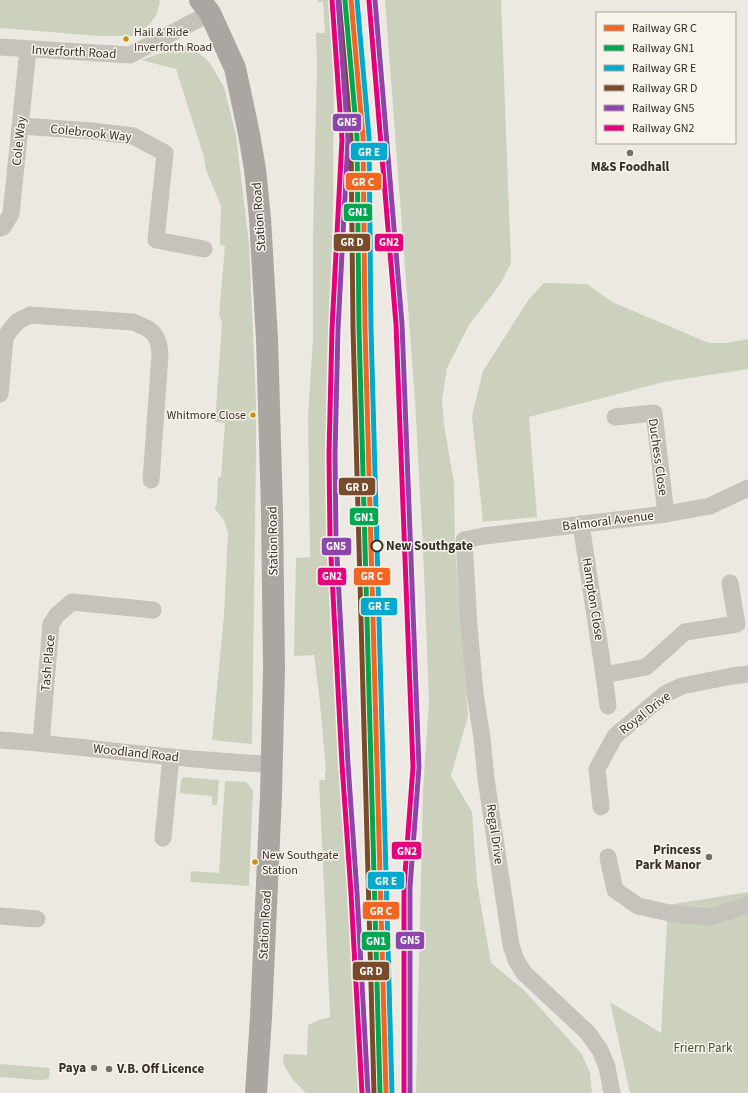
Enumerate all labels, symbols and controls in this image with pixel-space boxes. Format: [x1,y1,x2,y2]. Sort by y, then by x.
legend [596,12,736,144]
text: Railway GR C [632,20,697,37]
place label: Hail & Ride Inverforth Road [134,24,212,56]
marker: Hail & Ride Inverforth Road [121,34,131,44]
text: Railway GN1 [632,40,695,57]
street label: Inverforth Road [31,41,117,63]
text: Railway GR E [632,60,696,77]
text: Railway GR D [632,80,697,97]
text: Railway GN5 [632,100,695,117]
line badge: GN5 [332,113,362,132]
street label: Cole Way [7,115,31,167]
text: GN5 [337,115,357,130]
street label: Colebrook Way [50,120,132,146]
text: Railway GN2 [632,120,695,137]
line badge: GR E [350,142,388,161]
text: GR E [358,145,380,160]
marker: M&S Foodhall [625,148,635,158]
place label: M&S Foodhall [591,158,670,176]
line badge: GR C [345,172,382,191]
text: GR C [352,175,375,190]
street label: Station Road [248,182,270,252]
line badge: GN1 [343,203,373,222]
text: GN1 [348,205,368,220]
line badge: GR D [333,233,371,252]
line badge: GN2 [374,233,404,252]
text: GR D [341,235,363,250]
text: GN2 [379,235,399,250]
place label: Whitmore Close [167,407,246,424]
marker: Whitmore Close [248,410,258,420]
street label: Duchess Close [644,417,672,497]
line badge: GR D [338,477,376,496]
text: GR D [346,480,368,495]
street label: Station Road [263,506,283,576]
street label: Balmoral Avenue [561,506,655,536]
line badge: GN1 [349,507,379,526]
text: GN1 [354,510,374,525]
line badge: GN5 [321,537,352,556]
place label: New Southgate [386,537,473,555]
text: GN5 [326,539,346,554]
marker: New Southgate [370,539,384,553]
street label: Hampton Close [578,556,608,642]
line badge: GN2 [317,567,347,586]
line badge: GR C [353,567,391,586]
text: GN2 [322,569,342,584]
text: GR C [361,569,384,584]
line badge: GR E [360,597,398,616]
text: GR E [368,599,390,614]
street label: Tash Place [37,634,59,692]
street label: Royal Drive [616,687,674,739]
street label: Woodland Road [92,740,180,766]
street label: Regal Drive [482,803,508,865]
line badge: GN2 [391,841,422,860]
place label: Princess Park Manor [635,841,702,874]
text: GN2 [397,844,417,859]
place label: New Southgate Station [262,847,338,879]
marker: Princess Park Manor [704,852,714,862]
marker: New Southgate Station [250,857,260,867]
line badge: GR E [367,871,405,890]
text: GR E [375,874,397,889]
street label: Station Road [254,890,276,960]
line badge: GR C [362,901,400,920]
text: GR C [370,904,393,919]
line badge: GN1 [361,931,391,951]
line badge: GN5 [395,931,425,950]
text: GN5 [400,933,420,948]
text: GN1 [366,934,386,949]
line badge: GR D [352,961,390,981]
text: GR D [360,964,382,979]
park label: Friern Park [674,1039,733,1057]
place label: Paya [58,1059,86,1077]
place label: V.B. Off Licence [116,1060,204,1078]
marker: Paya [89,1063,99,1073]
marker: V.B. Off Licence [104,1064,114,1074]

